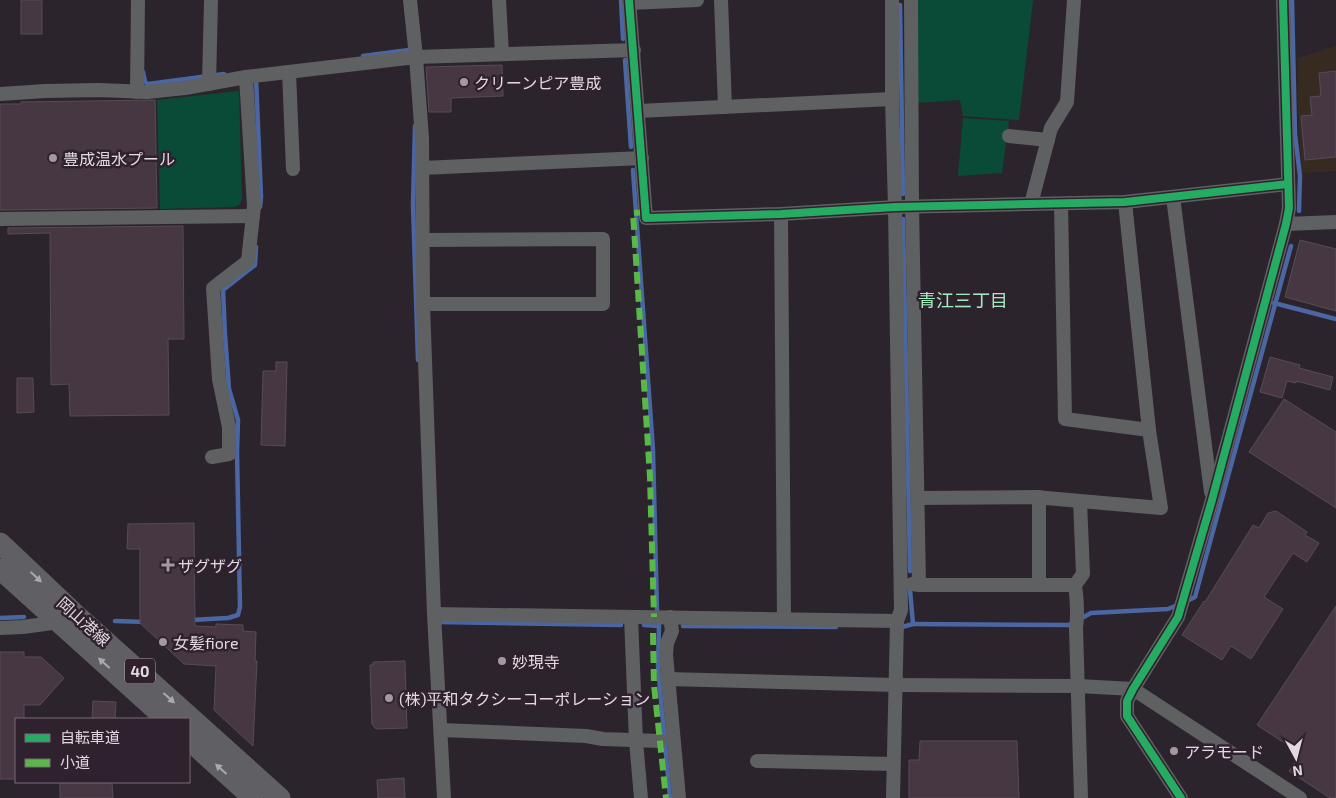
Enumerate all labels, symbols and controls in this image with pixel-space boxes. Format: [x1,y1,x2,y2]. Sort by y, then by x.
place label: クリーンピア豊成 [474,73,601,92]
marker: クリーンピア豊成 [458,76,470,88]
place label: 豊成温水プール [63,149,175,168]
marker: 豊成温水プール [47,152,59,164]
district label: 青江三丁目 [918,289,1008,311]
place label: ザグザグ [178,556,242,575]
marker: ザグザグ [162,559,174,571]
one-way arrow [29,571,41,583]
street label: 岡山港線 [54,593,114,649]
place label: 女髪fiore [173,633,239,652]
marker: 女髪fiore [157,636,169,648]
place label: 妙現寺 [512,652,560,671]
marker: 妙現寺 [496,655,508,667]
one-way arrow [98,657,110,669]
road number: 40 [125,658,155,684]
place label: (株)平和タクシーコーポレーション [399,689,650,708]
one-way arrow [162,692,174,704]
marker: (株)平和タクシーコーポレーション [383,692,395,704]
legend [15,718,190,783]
text: 自転車道 [60,728,120,746]
north arrow [1271,733,1321,783]
place label: アラモード [1184,742,1264,761]
marker: アラモード [1168,745,1180,757]
text: 小道 [60,753,90,771]
text: N [1292,762,1304,780]
one-way arrow [215,763,227,775]

